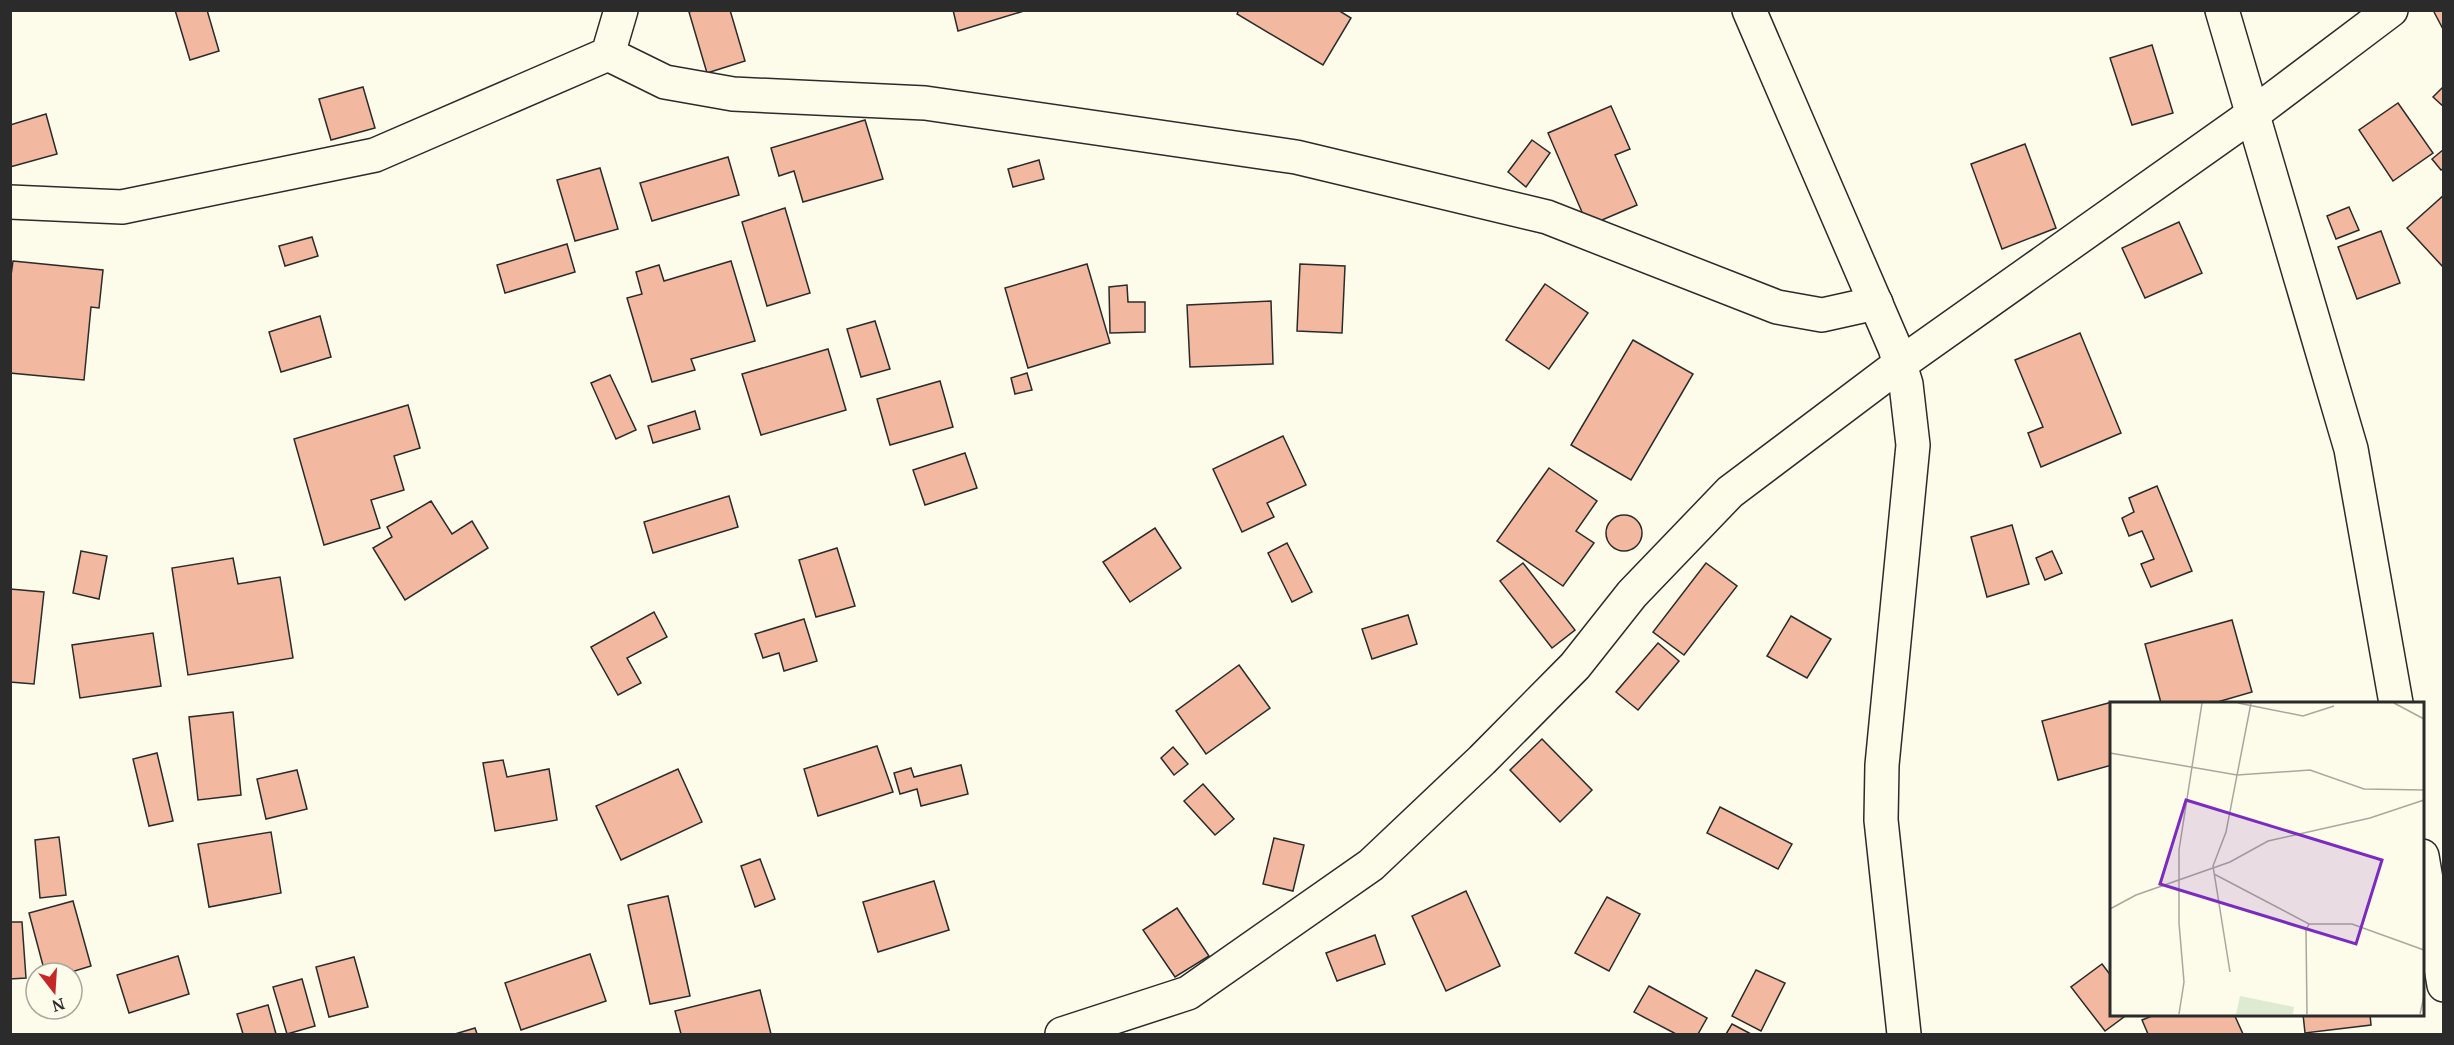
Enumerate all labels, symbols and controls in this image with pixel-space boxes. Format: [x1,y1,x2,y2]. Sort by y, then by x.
inset map [2110,702,2424,1015]
north arrow [24,961,84,1021]
text: N [49,993,67,1018]

